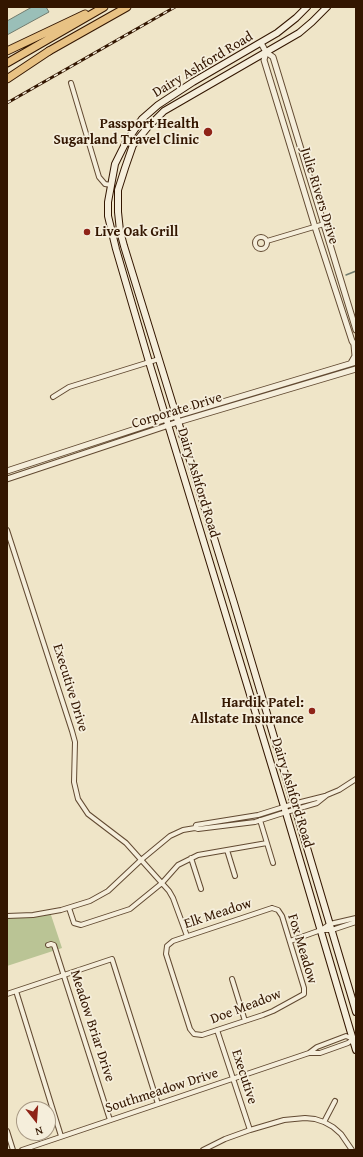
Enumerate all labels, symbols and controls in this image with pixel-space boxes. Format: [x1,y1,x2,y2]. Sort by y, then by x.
street label: Dairy Ashford Road [150,28,256,102]
place label: Passport Health Sugarland Travel Clinic [53,116,199,148]
marker: Passport Health Sugarland Travel Clinic [202,126,214,138]
street label: Julie Rivers Drive [296,145,342,247]
place label: Live Oak Grill [95,224,178,240]
marker: Live Oak Grill [82,227,92,237]
street label: Corporate Drive [130,389,224,433]
street label: Dairy Ashford Road [173,426,223,540]
street label: Executive Drive [49,642,91,734]
place label: Hardik Patel: Allstate Insurance [191,695,304,728]
marker: Hardik Patel: Allstate Insurance [307,706,317,716]
street label: Dairy Ashford Road [267,736,317,850]
street label: Elk Meadow [182,895,254,933]
street label: Fox Meadow [283,912,321,986]
street label: Meadow Briar Drive [66,968,118,1084]
street label: Doe Meadow [208,986,284,1028]
street label: Executive [227,1048,261,1106]
street label: Southmeadow Drive [103,1065,221,1117]
north arrow [16,1101,56,1141]
text: N [33,1123,45,1140]

